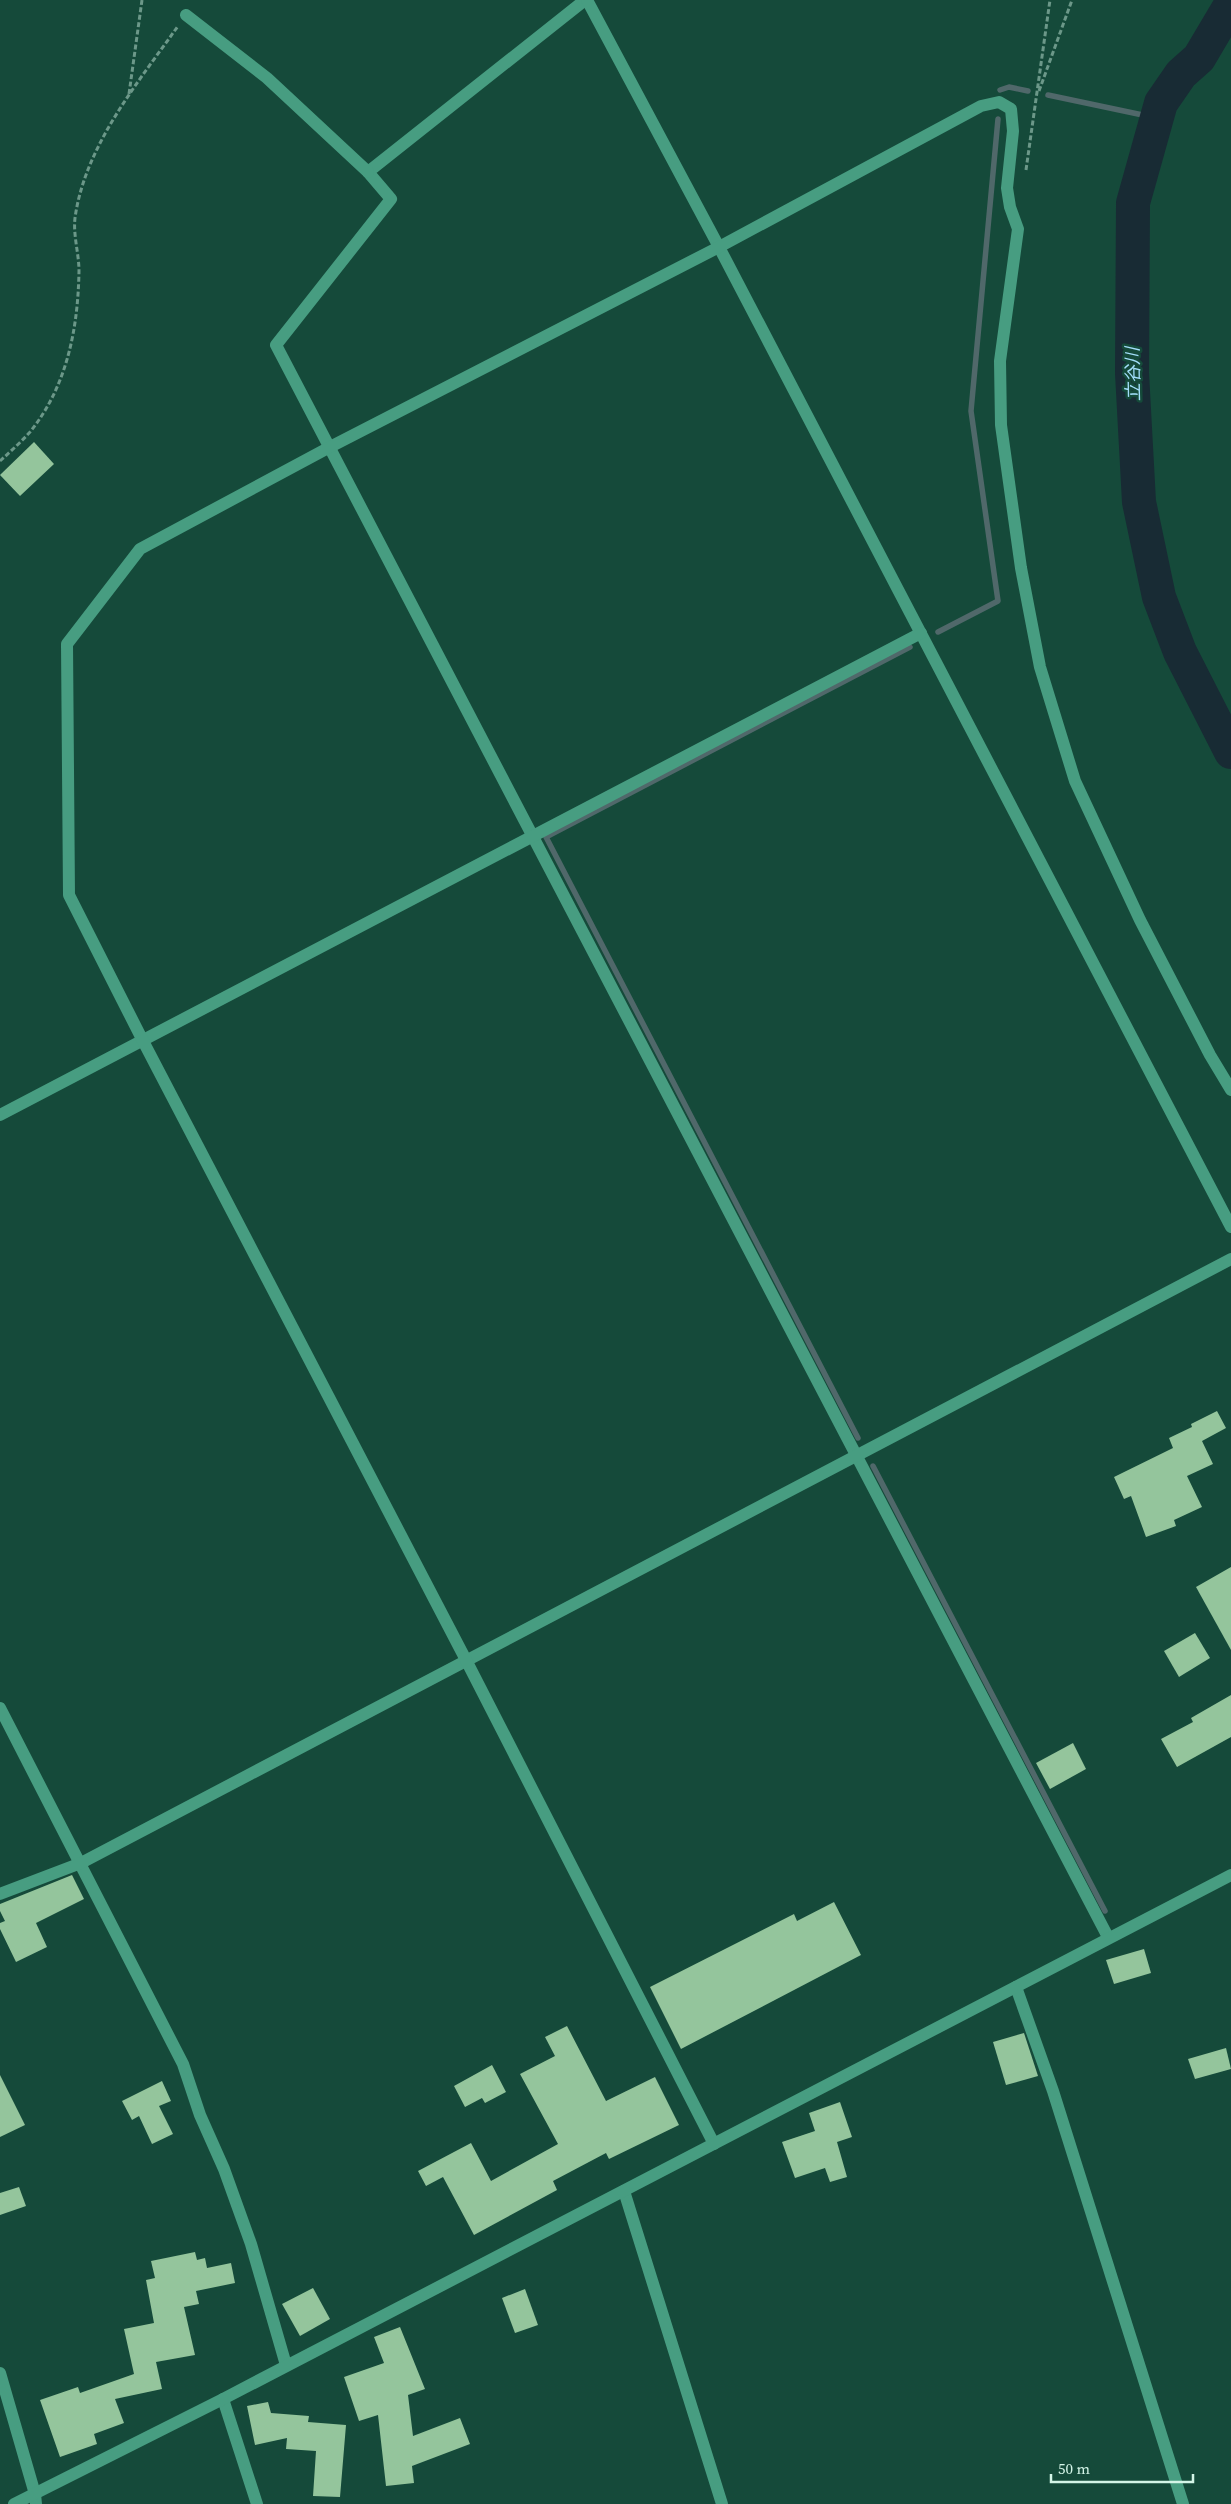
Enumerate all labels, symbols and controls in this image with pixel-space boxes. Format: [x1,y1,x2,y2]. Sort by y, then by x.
water label: 立谷川 [1119,345,1145,401]
scale bar [1051,2452,1194,2484]
text: 50 m [1058,2458,1090,2479]

